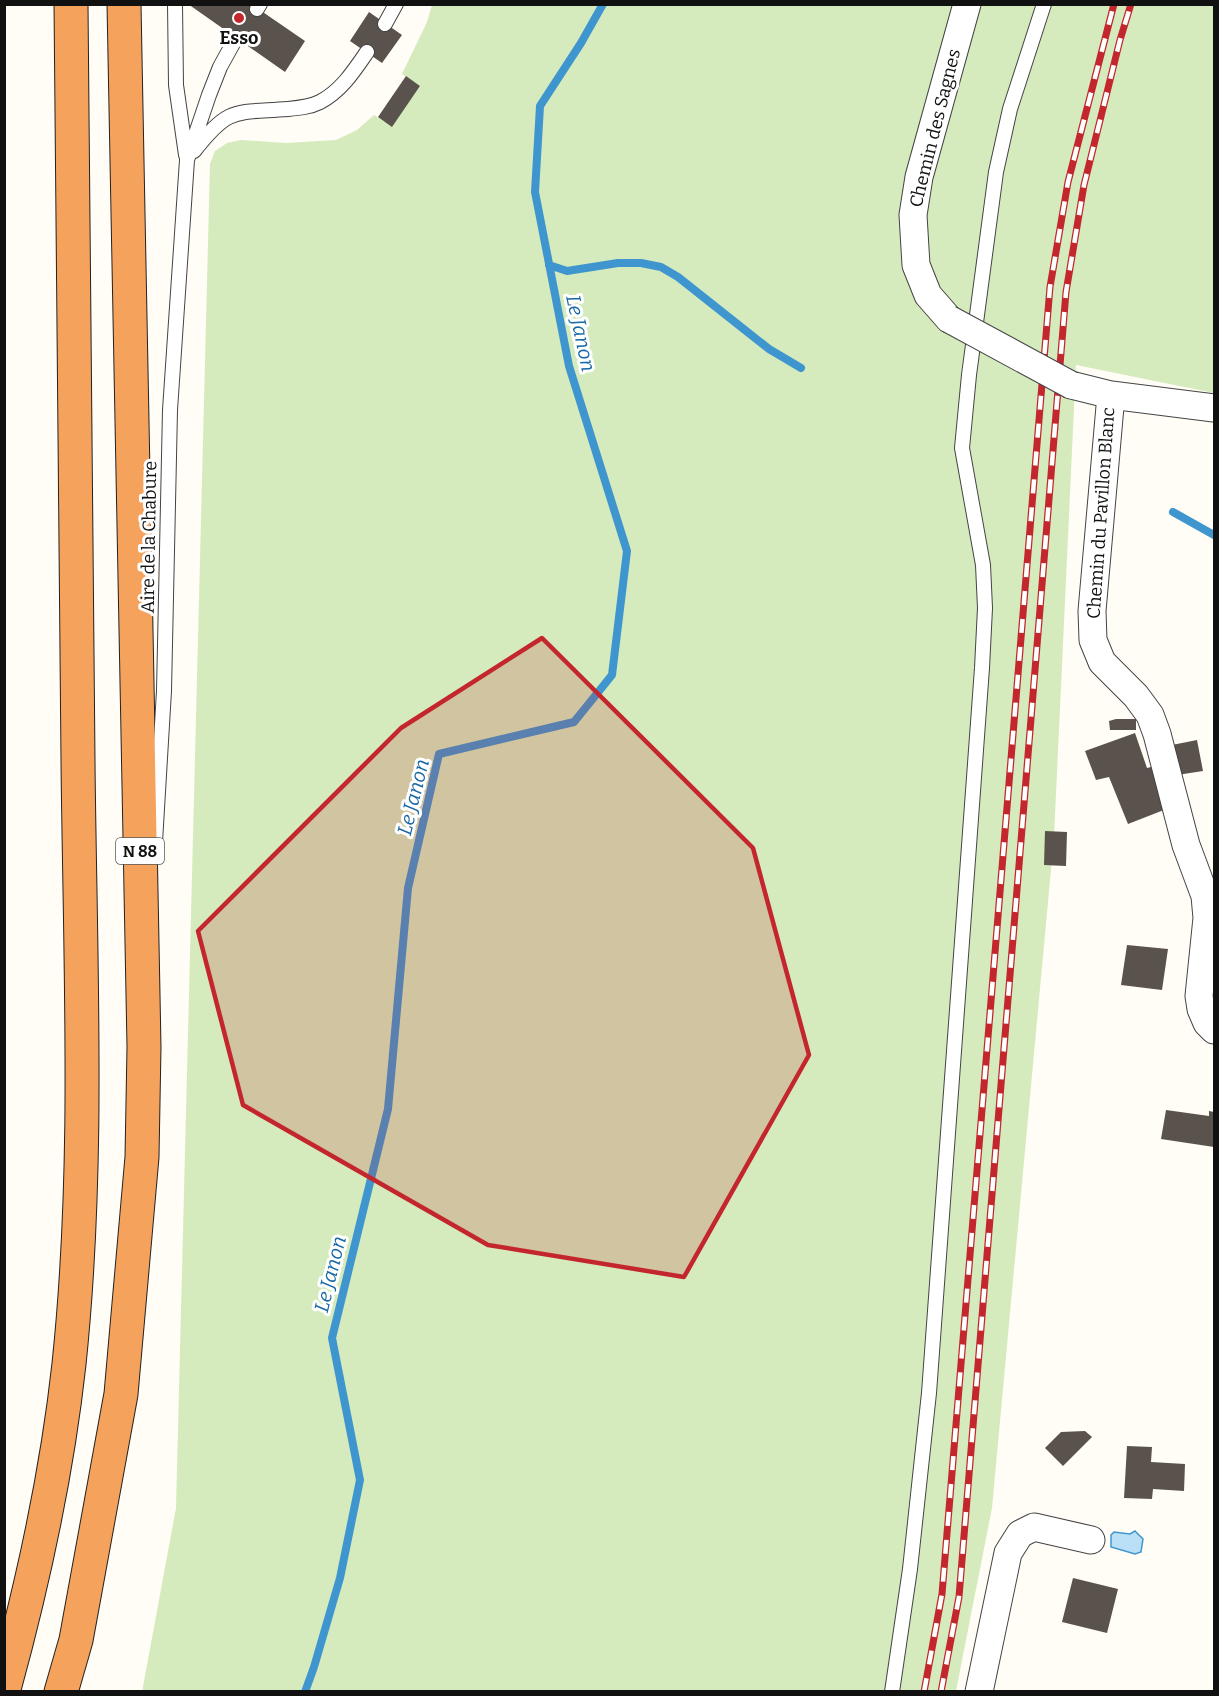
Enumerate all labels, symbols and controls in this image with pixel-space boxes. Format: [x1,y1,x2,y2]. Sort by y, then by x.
marker: Esso [232,11,246,25]
place label: Esso [220,27,258,49]
street label: Chemin des Sagnes [905,47,965,209]
water label: Le Janon [561,292,601,374]
street label: Chemin du Pavillon Blanc [1083,406,1119,620]
street label: Aire de la Chabure [137,461,161,613]
water label: Le Janon [392,756,434,838]
road number: N 88 [116,838,164,864]
water label: Le Janon [309,1233,351,1315]

